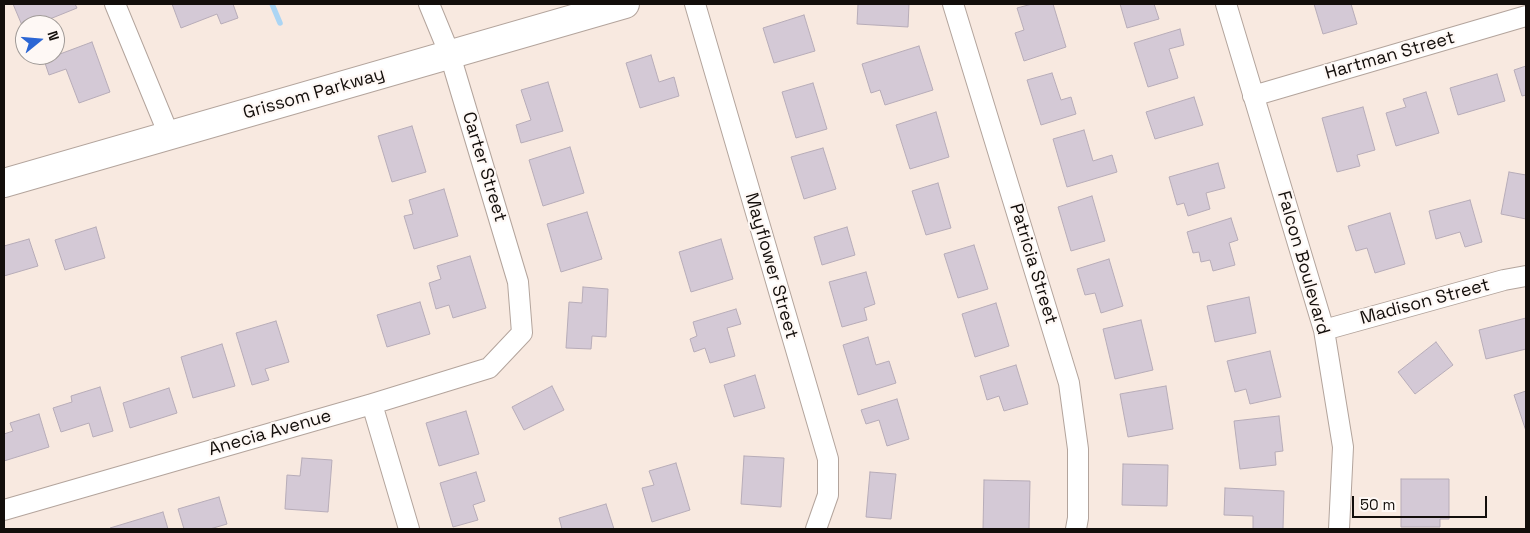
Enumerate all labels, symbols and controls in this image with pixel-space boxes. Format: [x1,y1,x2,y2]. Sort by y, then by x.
north arrow [15,15,65,65]
street label: Hartman Street [1323,27,1457,85]
text: N [43,29,63,43]
street label: Grissom Parkway [241,63,387,125]
street label: Carter Street [457,109,511,225]
street label: Falcon Boulevard [1272,189,1334,337]
street label: Mayflower Street [740,190,802,342]
street label: Patricia Street [1004,201,1062,327]
street label: Madison Street [1358,274,1492,330]
street label: Anecia Avenue [206,405,334,461]
scale bar [1355,486,1490,518]
text: 50 m [1360,495,1395,514]

